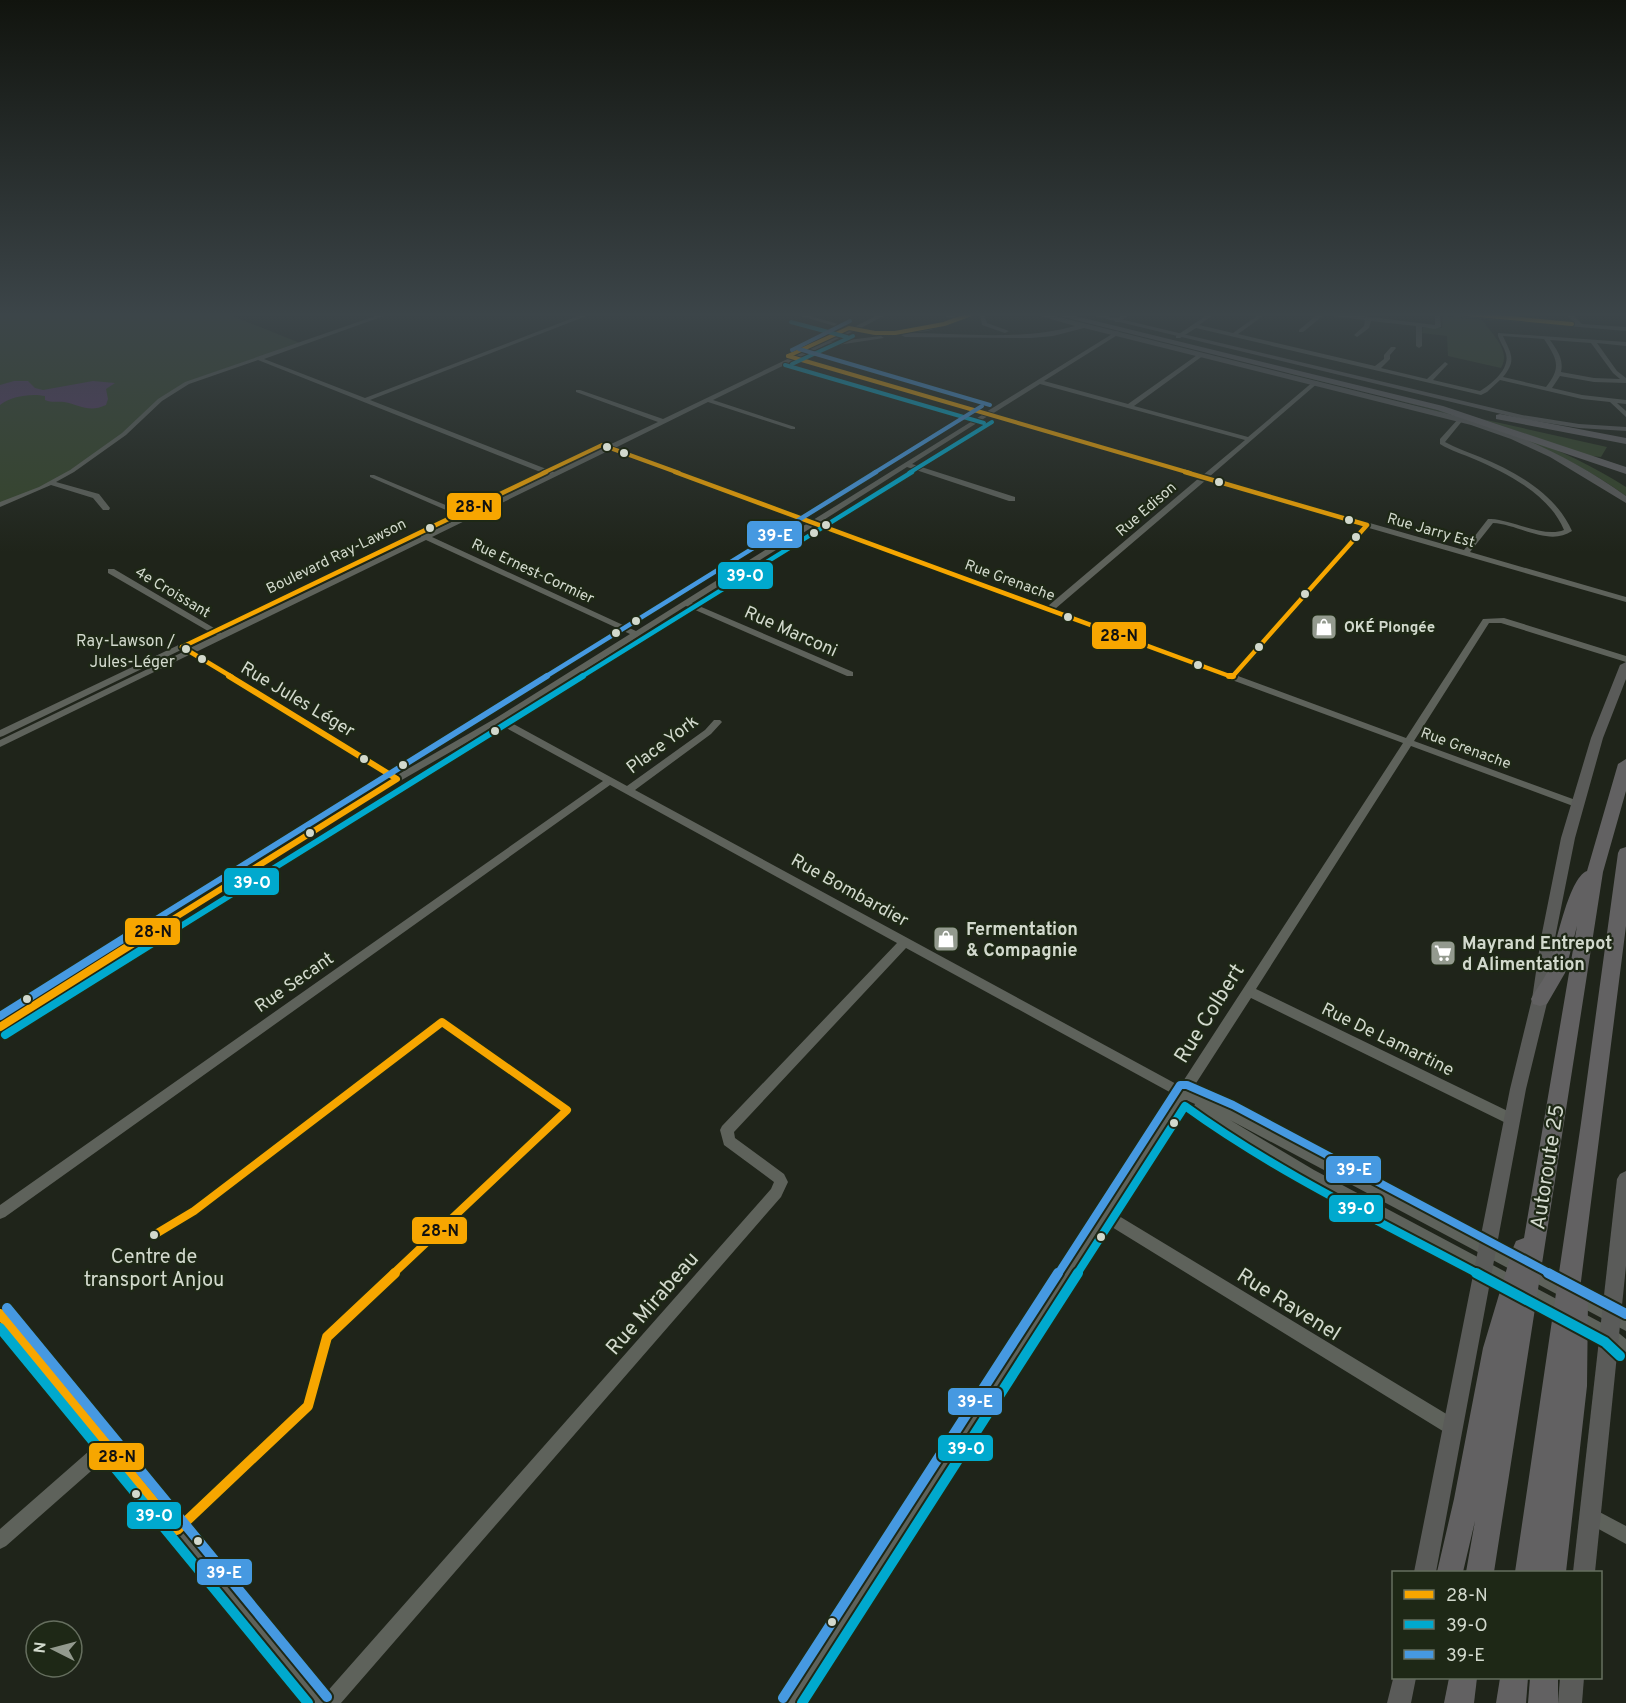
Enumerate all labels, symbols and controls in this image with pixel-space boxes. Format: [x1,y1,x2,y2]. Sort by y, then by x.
unlabelled marker [601,441,613,453]
unlabelled marker [618,447,630,459]
unlabelled marker [1213,476,1225,488]
street label: Rue Edison [1113,479,1181,542]
line badge: 28-N [446,492,502,521]
text: 28-N [455,498,493,518]
street label: Rue Jarry Est [1384,510,1477,553]
unlabelled marker [1343,514,1355,526]
street label: Boulevard Ray-Lawson [264,515,410,599]
unlabelled marker [820,519,832,531]
line badge: 39-E [746,520,803,549]
unlabelled marker [424,522,436,534]
text: 39-E [757,527,793,547]
unlabelled marker [808,527,820,539]
unlabelled marker [1350,531,1362,543]
street label: Rue Ernest-Cormier [468,536,597,609]
street label: Rue Grenache [962,556,1057,607]
line badge: 39-O [717,561,774,590]
street label: 4e Croissant [131,563,213,623]
text: 39-O [726,567,764,587]
unlabelled marker [1299,588,1311,600]
street label: Rue Marconi [740,602,841,663]
unlabelled marker [1062,611,1074,623]
shop icon: OKÉ Plongée [1309,612,1339,642]
unlabelled marker [630,615,642,627]
place label: OKÉ Plongée [1344,618,1435,638]
line badge: 28-N [1091,621,1147,650]
unlabelled marker [610,627,622,639]
text: 28-N [1100,627,1138,647]
place label: Ray-Lawson / Jules-Léger [76,632,175,673]
unlabelled marker [1253,641,1265,653]
marker: Ray-Lawson / Jules-Léger [180,643,192,655]
unlabelled marker [196,653,208,665]
street label: Rue Jules Léger [236,657,359,743]
unlabelled marker [1192,659,1204,671]
street label: Place York [622,711,704,780]
street label: Rue Grenache [1418,724,1513,775]
unlabelled marker [489,725,501,737]
unlabelled marker [358,753,370,765]
unlabelled marker [397,759,409,771]
unlabelled marker [304,827,316,839]
street label: Rue Bombardier [786,849,912,933]
line badge: 39-O [223,867,280,896]
text: 39-O [233,874,271,894]
line badge: 28-N [124,917,181,946]
place label: Fermentation & Compagnie [966,919,1078,963]
text: 28-N [134,923,172,943]
shop icon: Fermentation & Compagnie [931,924,961,954]
place label: Mayrand Entrepot d Alimentation [1462,933,1612,977]
supermarket icon: Mayrand Entrepot d Alimentation [1428,938,1458,968]
street label: Rue Secant [251,948,339,1019]
street label: Rue Colbert [1169,959,1252,1069]
unlabelled marker [21,993,33,1005]
street label: Rue De Lamartine [1317,998,1457,1082]
street label: Autoroute 25 [1525,1103,1572,1232]
unlabelled marker [1168,1117,1180,1129]
line badge: 39-E [1325,1155,1382,1184]
text: 39-E [1336,1161,1372,1181]
line badge: 39-O [1328,1194,1384,1223]
text: 39-O [1337,1200,1375,1220]
line badge: 28-N [411,1216,468,1245]
text: 28-N [421,1222,459,1242]
marker: Centre de transport Anjou [148,1229,160,1241]
unlabelled marker [1095,1231,1107,1243]
place label: Centre de transport Anjou [84,1245,224,1294]
street label: Rue Mirabeau [601,1247,706,1361]
street label: Rue Ravenel [1231,1263,1345,1348]
line badge: 39-E [947,1387,1003,1416]
text: 39-E [957,1393,993,1413]
line badge: 39-O [937,1434,994,1462]
text: 39-O [947,1440,985,1460]
line badge: 28-N [88,1442,145,1471]
text: 28-N [98,1448,136,1468]
unlabelled marker [130,1488,142,1500]
line badge: 39-O [126,1501,182,1530]
text: 39-O [135,1507,173,1527]
unlabelled marker [192,1535,204,1547]
line badge: 39-E [196,1558,253,1586]
text: 39-E [206,1564,242,1584]
legend [1392,1571,1602,1679]
text: 28-N [1446,1585,1488,1608]
text: 39-O [1446,1615,1488,1638]
unlabelled marker [826,1616,838,1628]
north arrow [24,1619,84,1679]
text: N [31,1641,52,1654]
text: 39-E [1446,1645,1485,1668]

